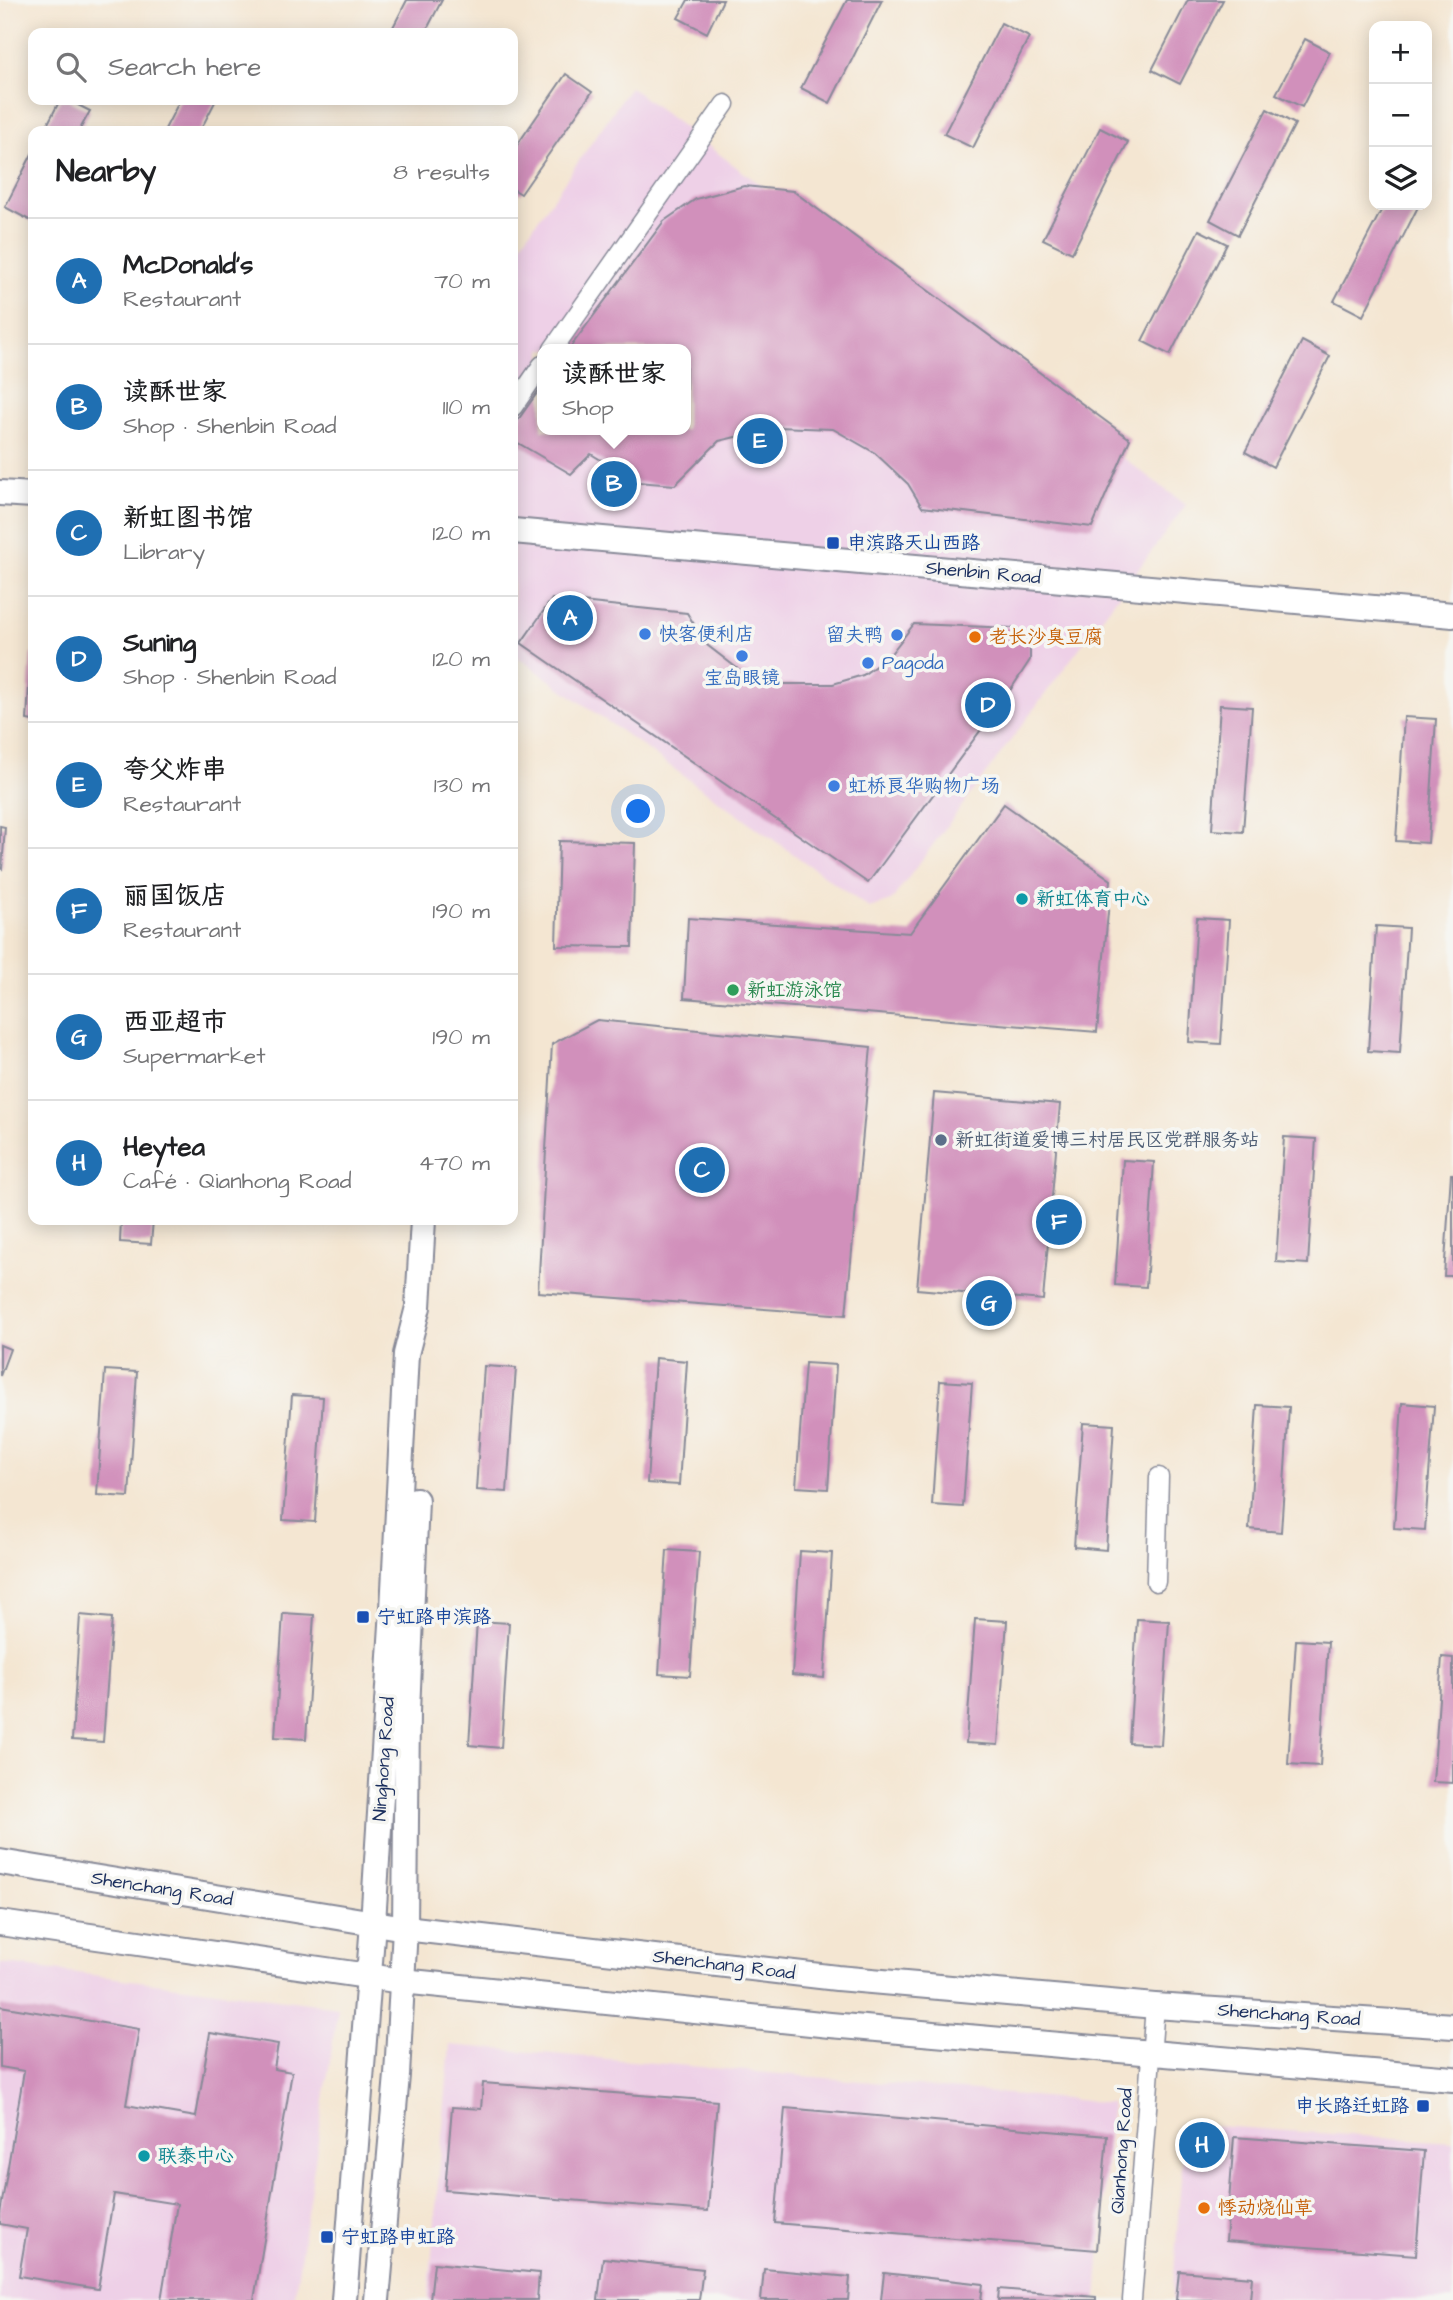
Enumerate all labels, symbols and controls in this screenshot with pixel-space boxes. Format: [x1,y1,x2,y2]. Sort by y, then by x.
map controls [1369,21,1432,210]
button: + [1369,21,1432,84]
search box [28,28,518,105]
icon: search [52,48,90,86]
text: Search here [108,49,261,85]
button: − [1369,84,1432,147]
button: layers [1369,147,1432,210]
text: Nearby [56,151,156,193]
text: 8 results [393,156,490,188]
text: McDonald's [123,247,253,283]
text: A [72,265,86,297]
text: 70 m [434,265,490,297]
text: Restaurant [123,283,241,315]
popup [537,344,691,435]
text: 读酥世家 [562,356,666,392]
text: 读酥世家 [123,374,227,410]
text: B [71,391,87,423]
text: 110 m [442,391,490,423]
text: Shop [562,392,614,424]
text: Shop · Shenbin Road [123,410,337,442]
pin: E [737,415,783,467]
pin: B [591,458,637,510]
text: 新虹图书馆 [123,500,253,536]
text: C [71,517,87,549]
text: 120 m [432,517,490,549]
place label: 申滨路天山西路 [847,530,980,557]
marker: 申滨路天山西路 [825,535,841,551]
text: Library [123,536,205,568]
street label: Shenbin Road [924,555,1042,592]
pin: A [547,592,593,644]
place label: 快客便利店 [659,621,754,648]
place label: 留夫鸭 [826,622,883,649]
place label: 老长沙臭豆腐 [989,624,1103,651]
text: Suning [123,625,196,661]
marker: 快客便利店 [637,626,653,642]
marker: 留夫鸭 [889,627,905,643]
marker: 老长沙臭豆腐 [967,629,983,645]
text: D [72,643,86,675]
text: 120 m [432,643,490,675]
marker: 宝岛眼镜 [734,648,750,664]
place label: Pagoda [882,650,944,678]
marker: Pagoda [860,655,876,671]
text: Shop · Shenbin Road [123,661,337,693]
place label: 宝岛眼镜 [704,665,780,692]
pin: D [965,679,1011,731]
text: 夸父炸串 [123,752,227,788]
text: E [72,769,86,801]
text: 130 m [434,769,490,801]
place label: 虹桥良华购物广场 [848,773,1000,800]
marker: 虹桥良华购物广场 [826,778,842,794]
text: Restaurant [123,788,241,820]
your location [621,794,655,828]
text: 丽国饭店 [123,878,227,914]
place label: 新虹体育中心 [1036,886,1150,913]
marker: 新虹体育中心 [1014,891,1030,907]
text: F [71,895,87,927]
text: 190 m [432,895,490,927]
text: Restaurant [123,914,241,946]
place label: 新虹游泳馆 [747,977,842,1004]
marker: 新虹游泳馆 [725,982,741,998]
text: 西亚超市 [123,1004,227,1040]
text: G [71,1021,87,1053]
text: 190 m [432,1021,490,1053]
text: Supermarket [123,1040,266,1072]
place label: 新虹街道爱博三村居民区党群服务站 [955,1127,1259,1154]
text: Heytea [123,1129,205,1165]
marker: 新虹街道爱博三村居民区党群服务站 [933,1132,949,1148]
pin: C [679,1144,725,1196]
text: H [72,1147,86,1179]
text: 470 m [419,1147,490,1179]
text: Café · Qianhong Road [123,1165,352,1197]
pin: F [1036,1196,1082,1248]
pin: G [966,1277,1012,1329]
place label: 宁虹路申滨路 [377,1604,491,1631]
marker: 宁虹路申滨路 [355,1609,371,1625]
street label: Ninghong Road [366,1696,403,1822]
street label: Shenchang Road [89,1864,235,1915]
street label: Shenchang Road [651,1943,797,1988]
street label: Shenchang Road [1217,1997,1362,2034]
street label: Qianhong Road [1104,2087,1141,2215]
place label: 申长路迁虹路 [1295,2093,1409,2120]
marker: 申长路迁虹路 [1415,2098,1431,2114]
pin: H [1179,2119,1225,2171]
place label: 联泰中心 [158,2143,234,2170]
marker: 联泰中心 [136,2148,152,2164]
place label: 悸动烧仙草 [1218,2195,1313,2222]
marker: 悸动烧仙草 [1196,2200,1212,2216]
place label: 宁虹路申虹路 [341,2224,455,2251]
marker: 宁虹路申虹路 [319,2229,335,2245]

